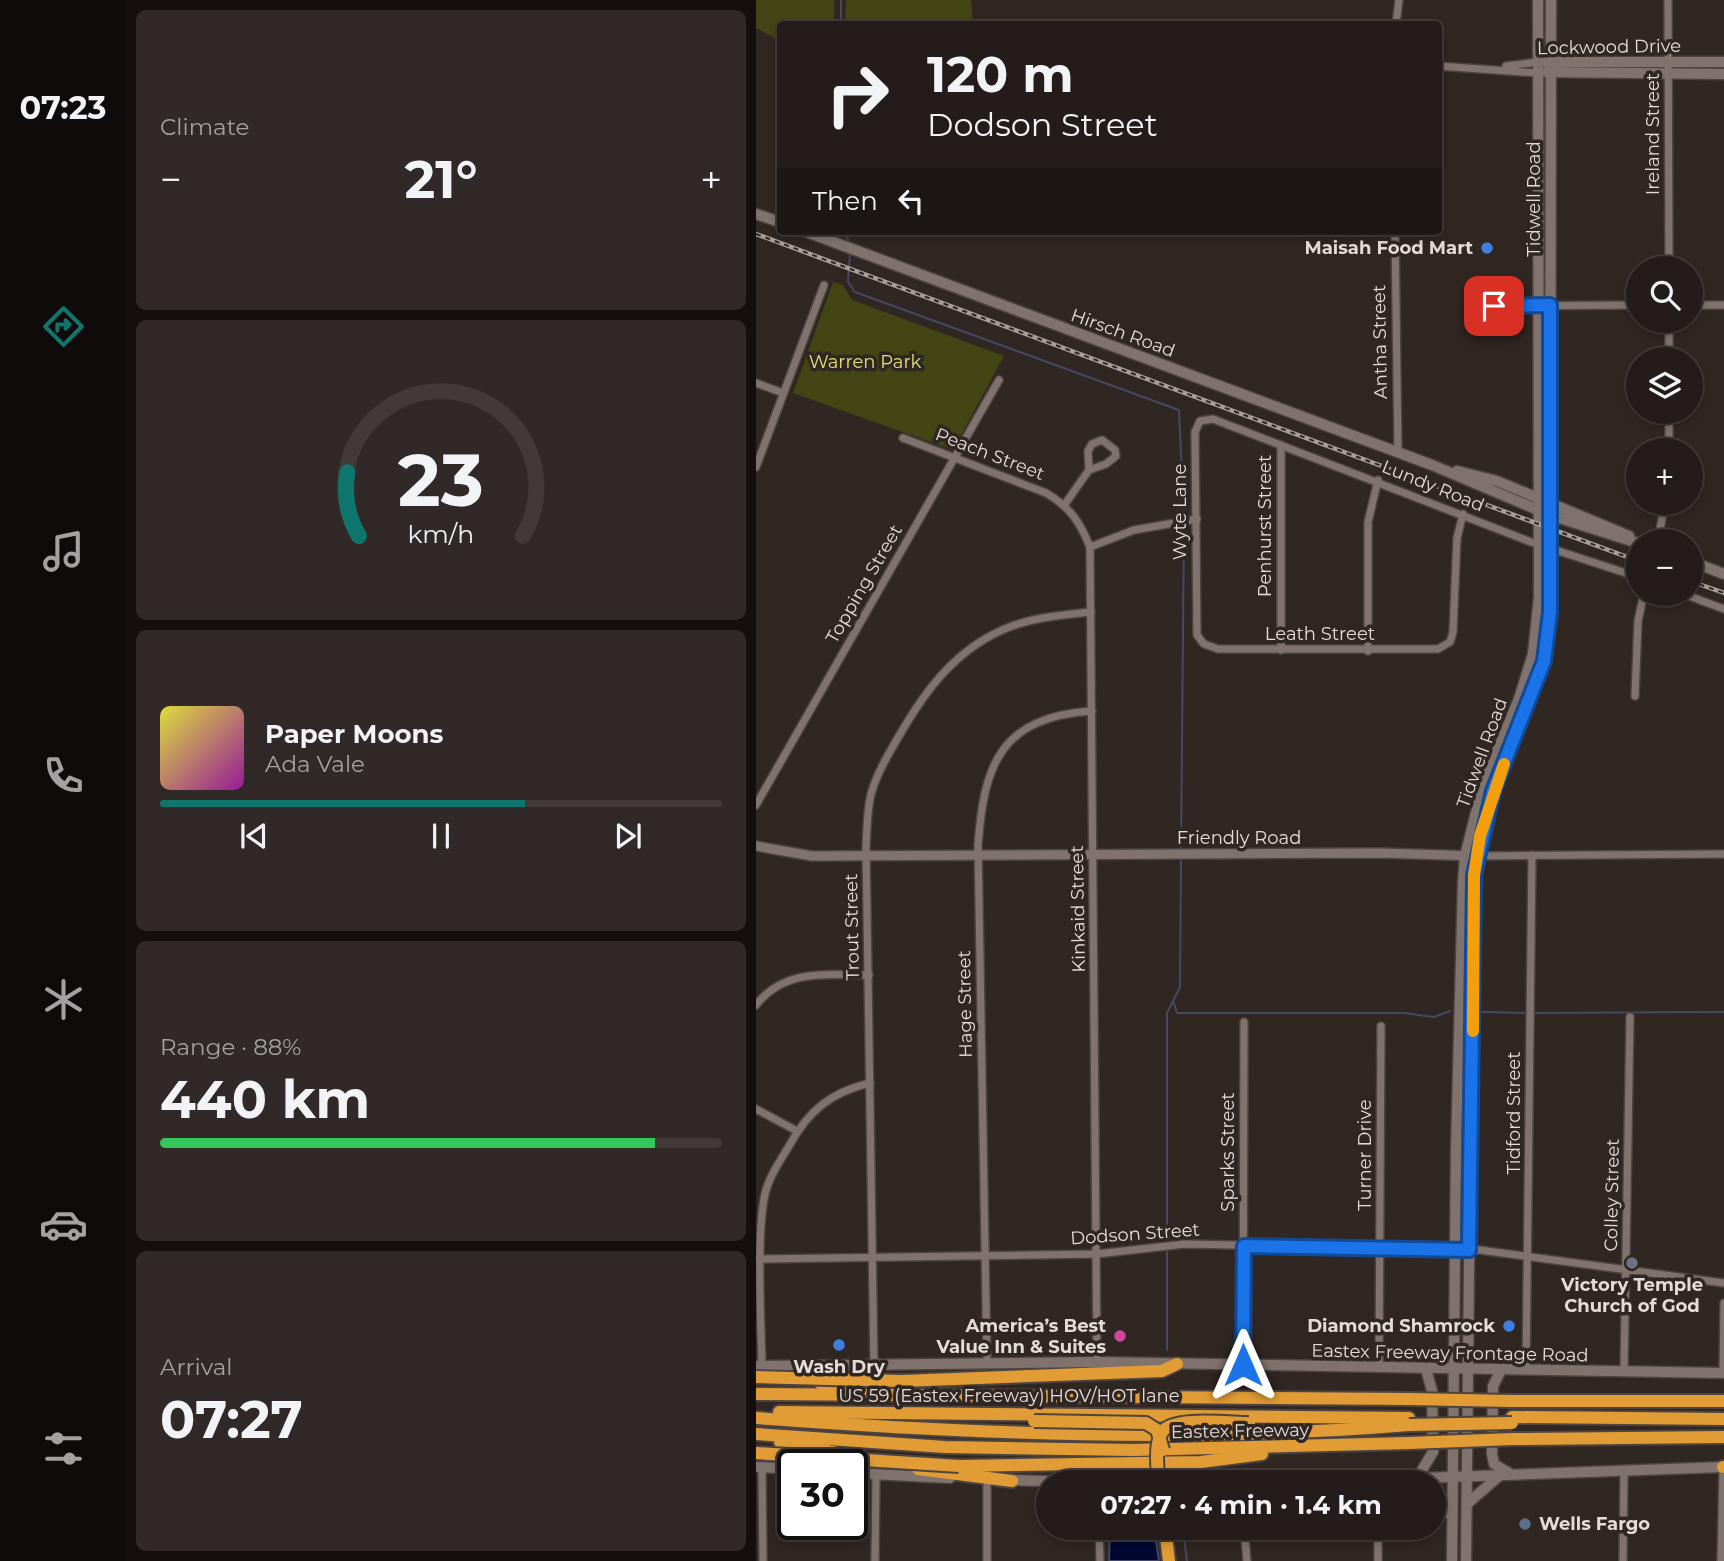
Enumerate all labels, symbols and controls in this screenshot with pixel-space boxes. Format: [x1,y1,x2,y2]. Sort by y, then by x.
street label: Lockwood Drive [1537,35,1681,59]
text: 120 m [927,45,1074,104]
icon: right [812,49,903,140]
street label: Ireland Street [1642,73,1664,195]
text: 07:23 [19,88,107,127]
text: Dodson Street [927,105,1158,144]
text: Climate [160,113,249,141]
street label: Tidwell Road [1523,141,1545,257]
text: 21° [405,148,477,211]
text: − [160,156,182,203]
text: + [700,156,722,203]
icon: left [892,182,930,220]
text: Then [812,185,878,217]
place label: Maisah Food Mart [1305,237,1473,259]
marker: Maisah Food Mart [1479,240,1495,256]
map controls [1626,256,1703,606]
button: search [1626,256,1703,333]
pin [1464,276,1524,336]
street label: Antha Street [1368,285,1392,399]
icon: arrive [1475,287,1513,325]
icon: directions [39,302,88,351]
street label: Hirsch Road [1068,304,1178,362]
button: layers [1626,347,1703,424]
park label: Warren Park [809,351,922,373]
street label: Peach Street [932,423,1048,485]
text: 23 [398,437,484,525]
button: + [1626,438,1703,515]
street label: Penhurst Street [1254,455,1276,597]
street label: Lundy Road [1379,455,1487,517]
street label: Wyte Lane [1169,464,1191,560]
text: km/h [408,519,474,549]
street label: Topping Street [821,521,907,647]
icon: music [39,527,88,576]
button: − [1626,529,1703,606]
street label: Leath Street [1265,623,1375,645]
street label: Tidwell Road [1452,695,1512,811]
text: Paper Moons [265,718,443,750]
text: Ada Vale [265,750,365,778]
icon: phone [39,751,88,800]
icon: previous [235,817,273,855]
icon: pause [422,817,460,855]
icon: next [609,817,647,855]
street label: Friendly Road [1177,827,1301,849]
street label: Kinkaid Street [1066,845,1090,973]
street label: Trout Street [840,873,864,981]
street label: Hage Street [953,950,977,1058]
icon: climate [39,975,88,1024]
text: Range · 88% [160,1033,301,1061]
street label: Tidford Street [1503,1052,1525,1174]
text: 440 km [160,1068,370,1131]
street label: Sparks Street [1217,1092,1239,1212]
street label: Turner Drive [1354,1099,1376,1211]
street label: Colley Street [1600,1138,1624,1252]
icon: car [39,1200,88,1249]
street label: Dodson Street [1070,1219,1200,1249]
marker: Victory Temple Church of God [1624,1255,1640,1271]
place label: Victory Temple Church of God [1560,1274,1703,1317]
place label: America’s Best Value Inn & Suites [935,1315,1106,1358]
place label: Diamond Shamrock [1307,1315,1495,1337]
marker: Diamond Shamrock [1501,1318,1517,1334]
marker: America’s Best Value Inn & Suites [1112,1328,1128,1344]
position arrow [1206,1328,1280,1402]
marker: Wash Dry [831,1337,847,1353]
street label: Eastex Freeway Frontage Road [1311,1340,1589,1366]
text: Arrival [160,1353,233,1381]
place label: Wash Dry [793,1356,885,1378]
street label: US 59 (Eastex Freeway) HOV/HOT lane [838,1385,1180,1407]
text: 07:27 [160,1388,303,1451]
street label: Eastex Freeway [1171,1419,1310,1443]
icon: filters [39,1424,88,1473]
speed limit sign: 30 [777,1449,868,1540]
text: 07:27 · 4 min · 1.4 km [1100,1489,1382,1521]
place label: Wells Fargo [1539,1513,1650,1535]
marker: Wells Fargo [1517,1516,1533,1532]

